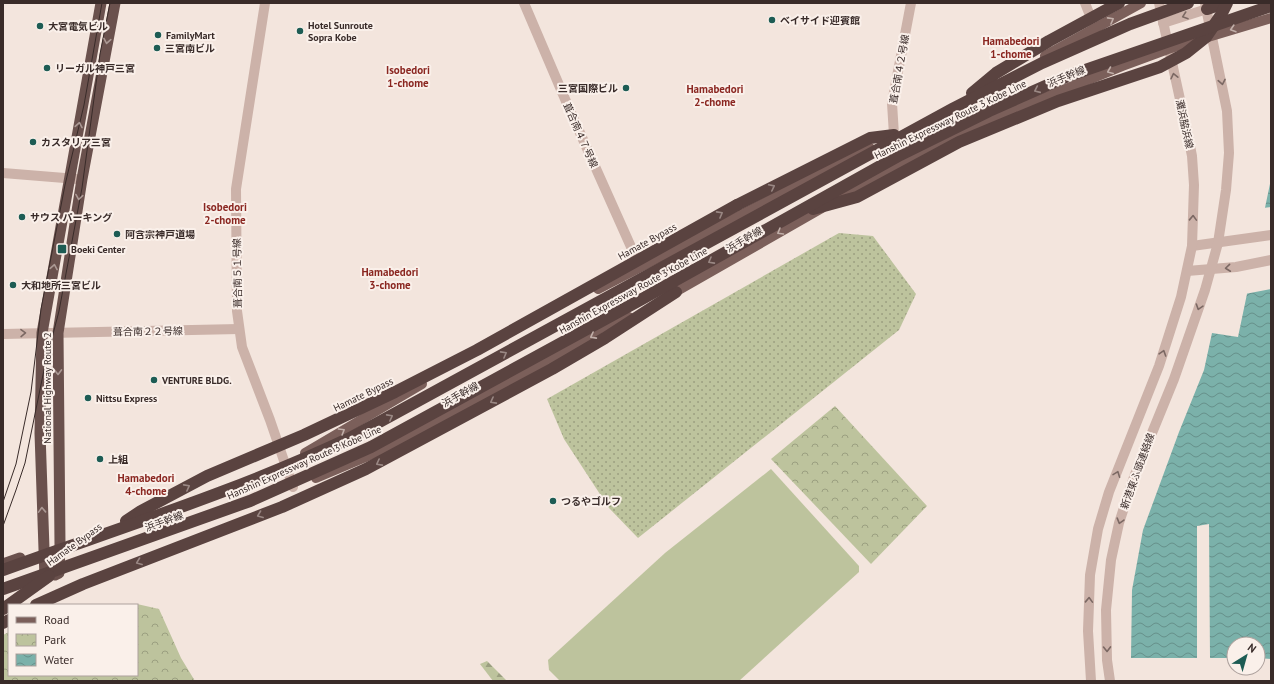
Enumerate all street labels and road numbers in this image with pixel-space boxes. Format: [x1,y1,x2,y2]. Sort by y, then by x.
street label: 葺合南４２号線 [887,33,912,105]
street label: 浜手幹線 [1045,63,1087,90]
street label: Hanshin Expressway Route 3 Kobe Line [872,77,1028,162]
street label: 灘浜脇浜線 [1173,98,1196,150]
street label: 葺合南４７号線 [560,101,601,170]
street label: Hamate Bypass [616,220,679,263]
street label: 浜手幹線 [724,224,765,255]
street label: 葺合南５１号線 [230,238,245,308]
street label: Hanshin Expressway Route 3 Kobe Line [557,244,710,337]
street label: 葺合南２２号線 [113,324,183,339]
street label: National Highway Route 2 [41,332,54,444]
street label: Hamate Bypass [331,374,395,415]
street label: 浜手幹線 [440,379,481,410]
street label: Hanshin Expressway Route 3 Kobe Line [225,422,383,502]
street label: 新港東ふ頭連絡線 [1118,431,1157,511]
street label: 浜手幹線 [143,509,185,534]
street label: Hamate Bypass [44,520,104,569]

